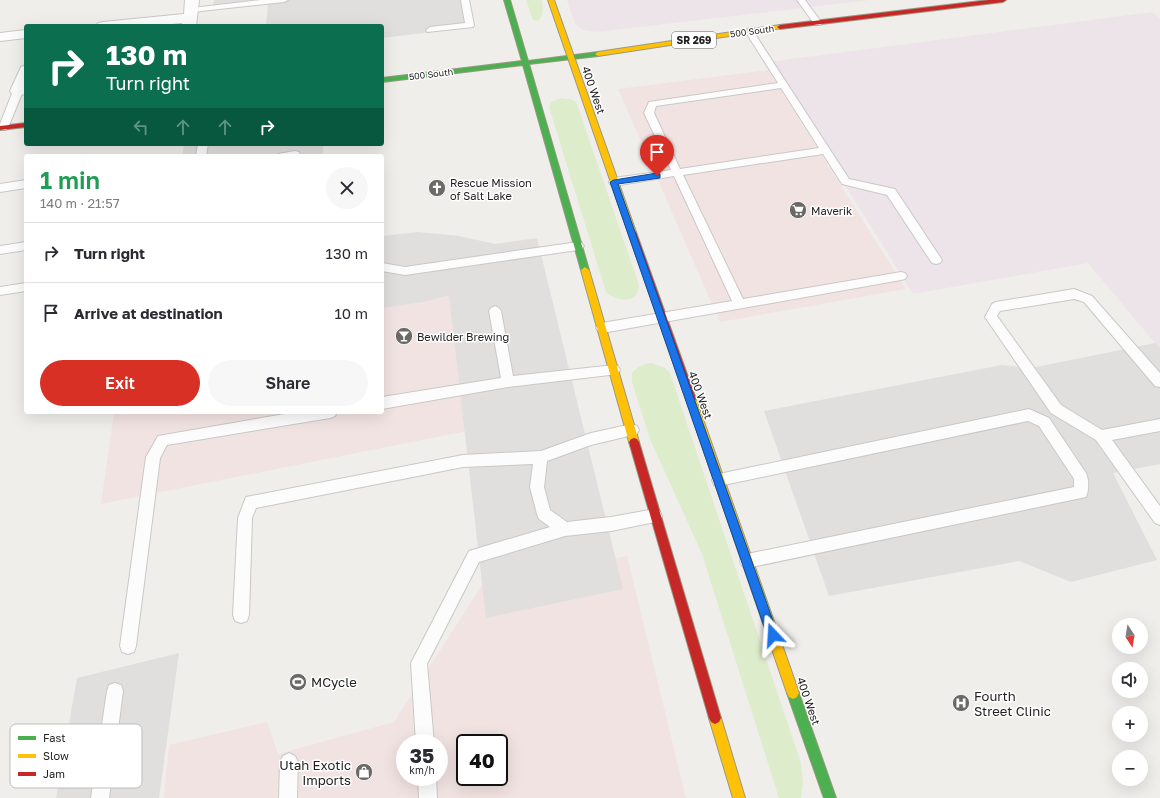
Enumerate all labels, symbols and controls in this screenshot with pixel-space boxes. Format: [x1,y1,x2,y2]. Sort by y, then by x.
street label: 500 South [729,22,775,40]
road number: SR 269 [672,32,716,48]
text: 130 m [106,38,187,71]
icon: right [40,40,92,92]
street label: 400 West [580,64,608,116]
street label: 500 South [408,66,454,82]
text: Turn right [106,72,190,94]
icon: left [130,116,152,138]
icon: ahead [172,116,194,138]
icon: ahead [214,116,236,138]
icon: right [256,116,278,138]
pin [640,135,674,176]
icon: arrive [646,141,668,163]
text: 1 min [40,165,100,194]
button: close [326,167,368,209]
place label: Rescue Mission of Salt Lake [450,176,532,202]
church icon: Rescue Mission of Salt Lake [427,178,447,198]
text: 140 m · 21:57 [40,195,120,211]
supermarket icon: Maverik [788,200,808,220]
place label: Maverik [811,204,852,217]
icon: right [40,242,62,264]
text: Turn right [74,244,145,262]
text: 130 m [326,244,368,262]
icon: arrive [40,302,62,324]
text: Arrive at destination [74,304,223,322]
text: 10 m [334,304,368,322]
bar icon: Bewilder Brewing [394,326,414,346]
place label: Bewilder Brewing [417,330,509,343]
button: Exit [40,360,200,406]
button: Share [208,360,368,406]
street label: 400 West [686,369,716,421]
position arrow [752,614,794,656]
north arrow [1112,618,1148,654]
map controls [1112,618,1148,786]
button: sound [1112,662,1148,698]
sports icon: MCycle [288,672,308,692]
place label: MCycle [311,674,357,690]
street label: 400 West [795,675,823,727]
place label: Fourth Street Clinic [974,688,1051,719]
hospital icon: Fourth Street Clinic [951,693,971,713]
button: + [1112,706,1148,742]
legend [10,724,142,788]
text: Fast [43,731,66,744]
speed limit sign: 40 [456,734,508,786]
text: 35 [410,743,434,767]
text: Slow [43,749,69,762]
button: − [1112,750,1148,786]
place label: Utah Exotic Imports [279,757,351,788]
shop icon: Utah Exotic Imports [354,762,374,782]
text: km/h [409,764,435,776]
text: Jam [43,767,65,780]

